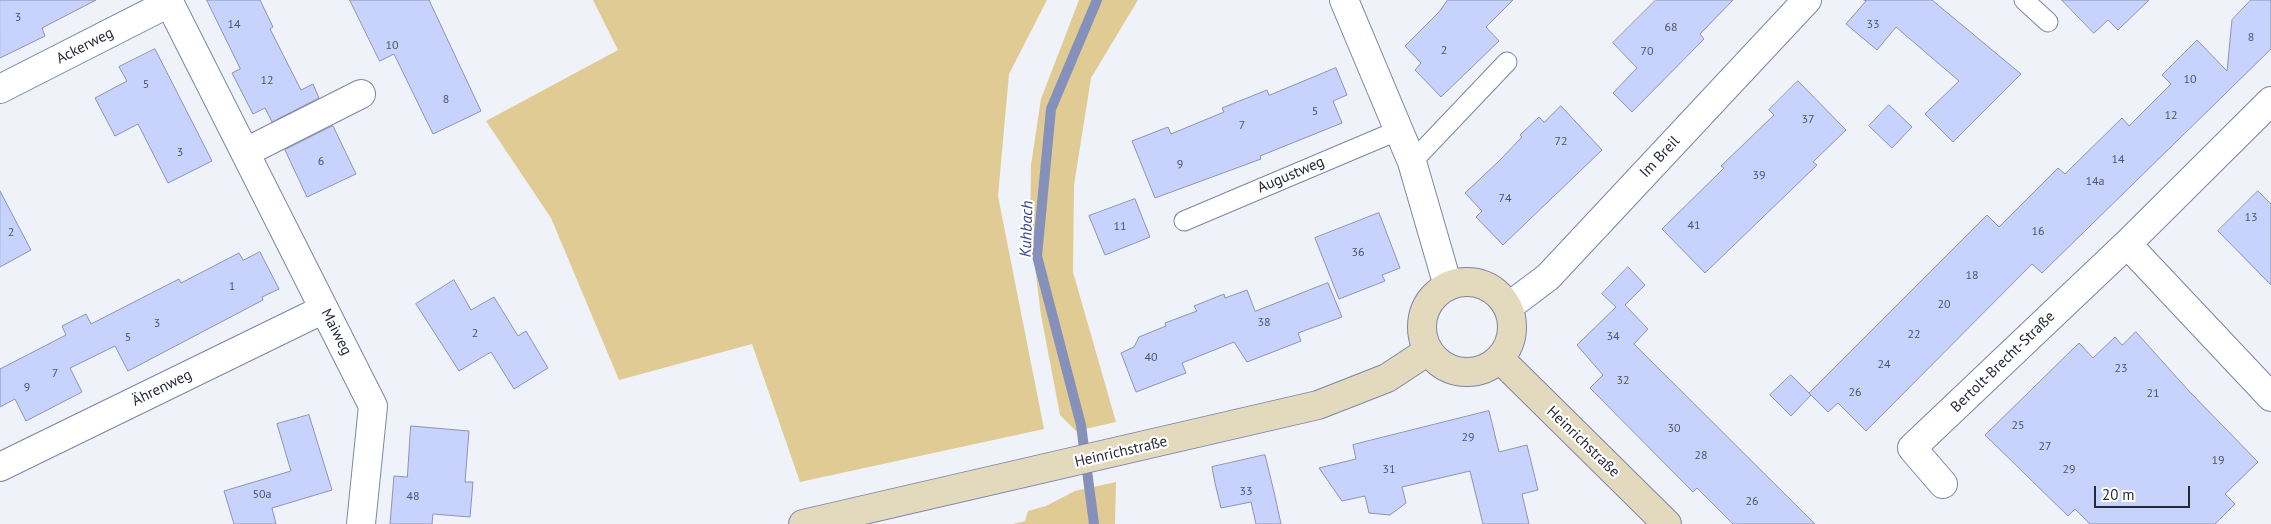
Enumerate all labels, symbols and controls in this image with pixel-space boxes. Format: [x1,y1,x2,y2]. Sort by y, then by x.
house number: 3 [15,11,21,25]
house number: 14 [227,18,241,32]
house number: 33 [1866,18,1880,32]
house number: 68 [1664,21,1678,35]
street label: Ackerweg [54,24,116,68]
house number: 8 [2248,31,2254,45]
house number: 10 [385,39,399,53]
house number: 2 [1441,44,1447,58]
house number: 70 [1640,45,1654,59]
house number: 10 [2183,73,2197,87]
house number: 12 [260,74,274,88]
house number: 5 [143,78,149,92]
house number: 8 [443,93,449,107]
house number: 5 [1312,105,1318,119]
house number: 12 [2164,109,2178,123]
house number: 37 [1801,113,1815,127]
house number: 7 [1239,119,1245,133]
street label: Im Breil [1636,132,1684,182]
house number: 72 [1554,135,1568,149]
house number: 3 [177,146,183,160]
street label: Augustweg [1255,153,1327,197]
house number: 14 [2111,153,2125,167]
house number: 6 [318,155,324,169]
house number: 9 [1177,158,1183,172]
house number: 39 [1752,169,1766,183]
house number: 14a [2085,175,2105,189]
house number: 74 [1498,192,1512,206]
water label: Kuhbach [1016,200,1038,258]
house number: 13 [2244,211,2258,225]
house number: 41 [1687,219,1701,233]
house number: 11 [1113,220,1127,234]
house number: 16 [2031,225,2045,239]
house number: 2 [8,226,14,240]
house number: 36 [1351,246,1365,260]
house number: 18 [1965,269,1979,283]
house number: 1 [229,280,235,294]
house number: 20 [1937,298,1951,312]
street label: Maiweg [317,306,355,358]
street label: Bertolt-Brecht-Straße [1947,308,2059,416]
house number: 38 [1257,316,1271,330]
house number: 3 [154,317,160,331]
house number: 2 [472,327,478,341]
house number: 22 [1907,328,1921,342]
house number: 34 [1606,330,1620,344]
house number: 5 [125,331,131,345]
house number: 40 [1144,351,1158,365]
house number: 24 [1877,358,1891,372]
house number: 23 [2114,362,2128,376]
street label: Ährenweg [129,366,195,410]
house number: 7 [52,367,58,381]
house number: 32 [1616,374,1630,388]
house number: 9 [24,381,30,395]
house number: 26 [1848,386,1862,400]
house number: 21 [2146,387,2160,401]
street label: Heinrichstraße [1543,403,1623,481]
house number: 25 [2011,419,2025,433]
house number: 30 [1667,422,1681,436]
house number: 29 [1461,431,1475,445]
street label: Heinrichstraße [1073,433,1169,471]
house number: 27 [2038,440,2052,454]
house number: 28 [1694,449,1708,463]
house number: 19 [2211,454,2225,468]
house number: 31 [1382,463,1396,477]
house number: 29 [2062,463,2076,477]
scale bar [2096,476,2192,508]
house number: 33 [1239,485,1253,499]
text: 20 m [2102,485,2135,504]
house number: 50a [252,488,272,502]
house number: 48 [406,490,420,504]
house number: 26 [1745,495,1759,509]

